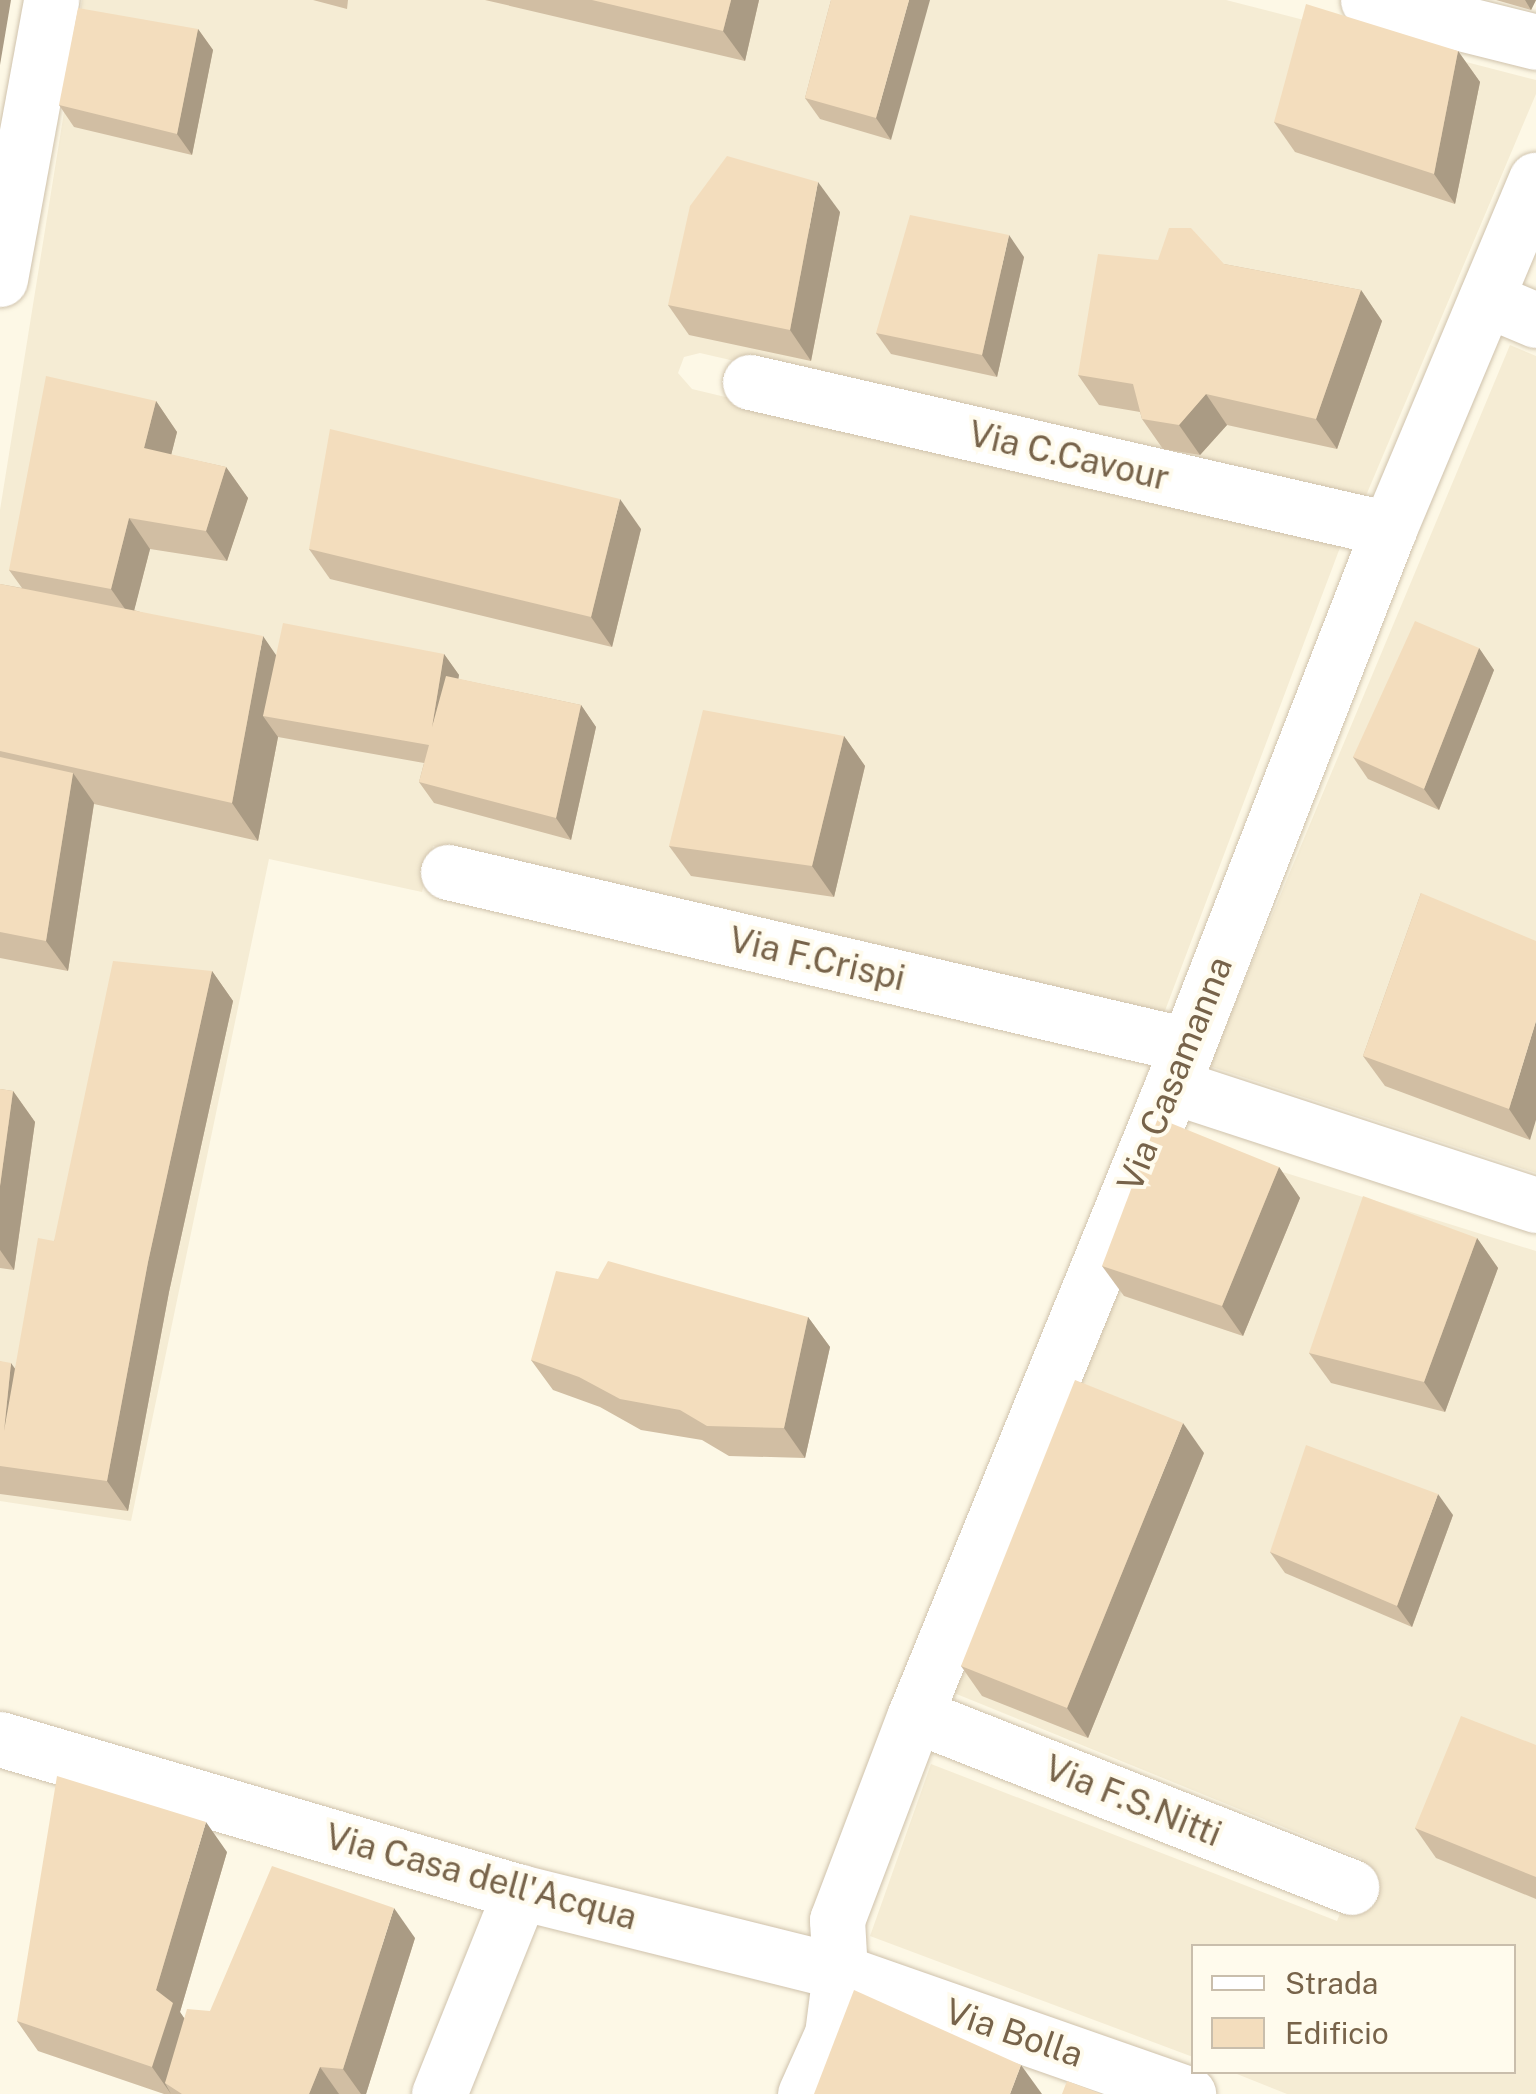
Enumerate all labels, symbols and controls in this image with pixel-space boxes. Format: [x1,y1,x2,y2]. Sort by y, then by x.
street label: Via C.Cavour [965,413,1173,499]
street label: Via F.Crispi [725,918,909,1000]
street label: Via Casamanna [1109,950,1241,1198]
street label: Via F.S.Nitti [1039,1747,1227,1855]
street label: Via Casa dell'Acqua [321,1815,641,1939]
legend [1191,1944,1516,2074]
text: Strada [1285,1965,1378,2001]
street label: Via Bolla [939,1990,1089,2076]
text: Edificio [1285,2015,1389,2051]

